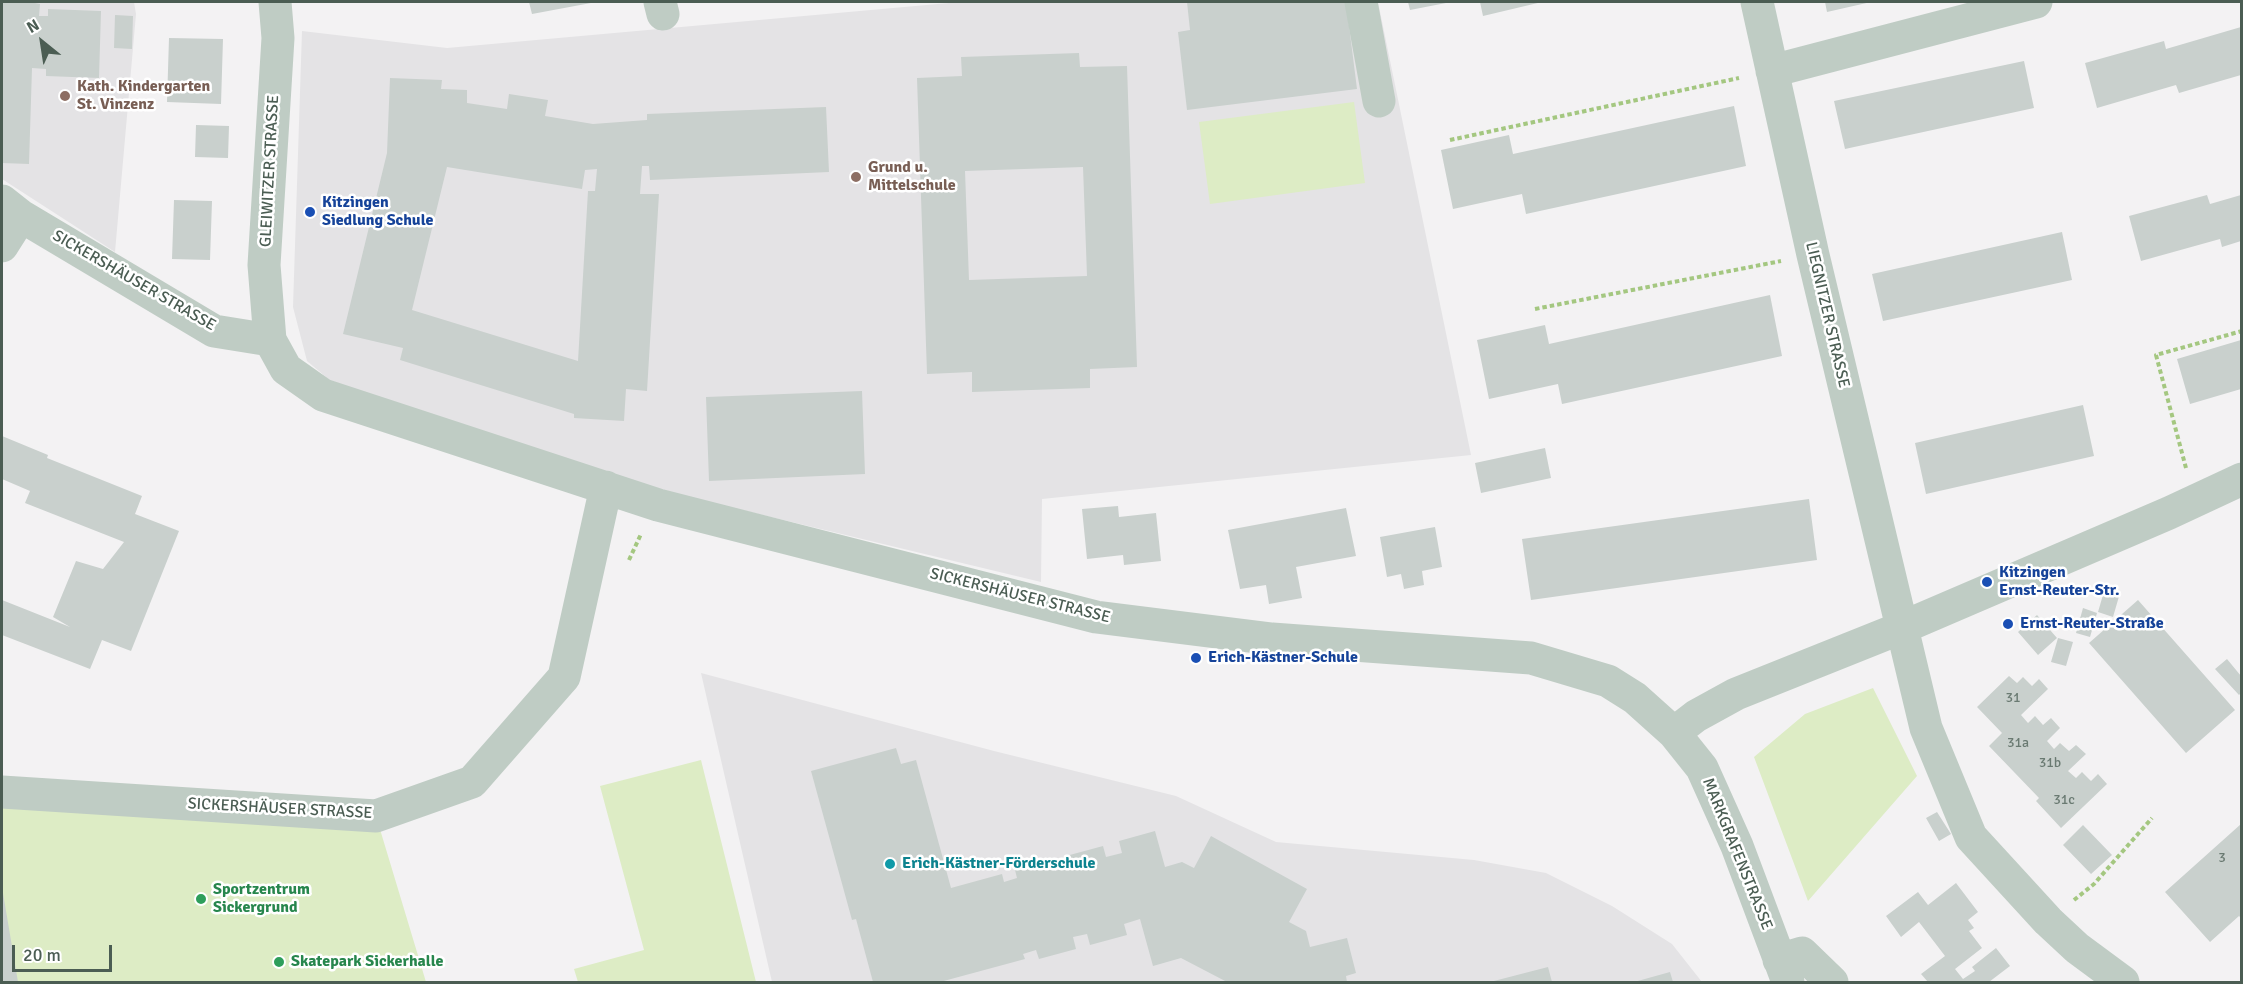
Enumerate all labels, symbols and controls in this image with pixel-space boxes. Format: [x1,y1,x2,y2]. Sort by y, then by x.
north arrow [12,12,72,72]
text: N [23,15,43,38]
place label: Kath. Kindergarten St. Vinzenz [77,77,210,115]
marker: Kath. Kindergarten St. Vinzenz [58,89,72,103]
street label: GLEIWITZER STRASSE [256,95,284,247]
place label: Grund u. Mittelschule [868,158,956,196]
marker: Grund u. Mittelschule [849,170,863,184]
place label: Kitzingen Siedlung Schule [322,193,433,231]
marker: Kitzingen Siedlung Schule [303,205,317,219]
street label: SICKERSHÄUSER STRASSE [49,226,219,336]
street label: LIEGNITZER STRASSE [1801,240,1853,390]
place label: Kitzingen Ernst-Reuter-Str. [1999,563,2120,601]
street label: SICKERSHÄUSER STRASSE [928,564,1112,628]
marker: Kitzingen Ernst-Reuter-Str. [1980,575,1994,589]
place label: Ernst-Reuter-Straße [2020,614,2164,634]
marker: Ernst-Reuter-Straße [2001,617,2015,631]
place label: Erich-Kästner-Schule [1208,648,1358,668]
marker: Erich-Kästner-Schule [1189,651,1203,665]
house number: 31 [2005,690,2021,706]
house number: 31a [2007,735,2029,751]
house number: 31b [2039,755,2061,771]
street label: MARKGRAFENSTRASSE [1698,775,1776,933]
house number: 31c [2053,792,2075,808]
street label: SICKERSHÄUSER STRASSE [187,795,373,823]
house number: 3 [2218,850,2226,866]
place label: Erich-Kästner-Förderschule [902,854,1096,874]
marker: Erich-Kästner-Förderschule [883,857,897,871]
place label: Sportzentrum Sickergrund [213,880,310,918]
marker: Sportzentrum Sickergrund [194,892,208,906]
scale bar [15,933,116,971]
text: 20 m [23,944,61,966]
place label: Skatepark Sickerhalle [291,952,443,972]
marker: Skatepark Sickerhalle [272,955,286,969]

